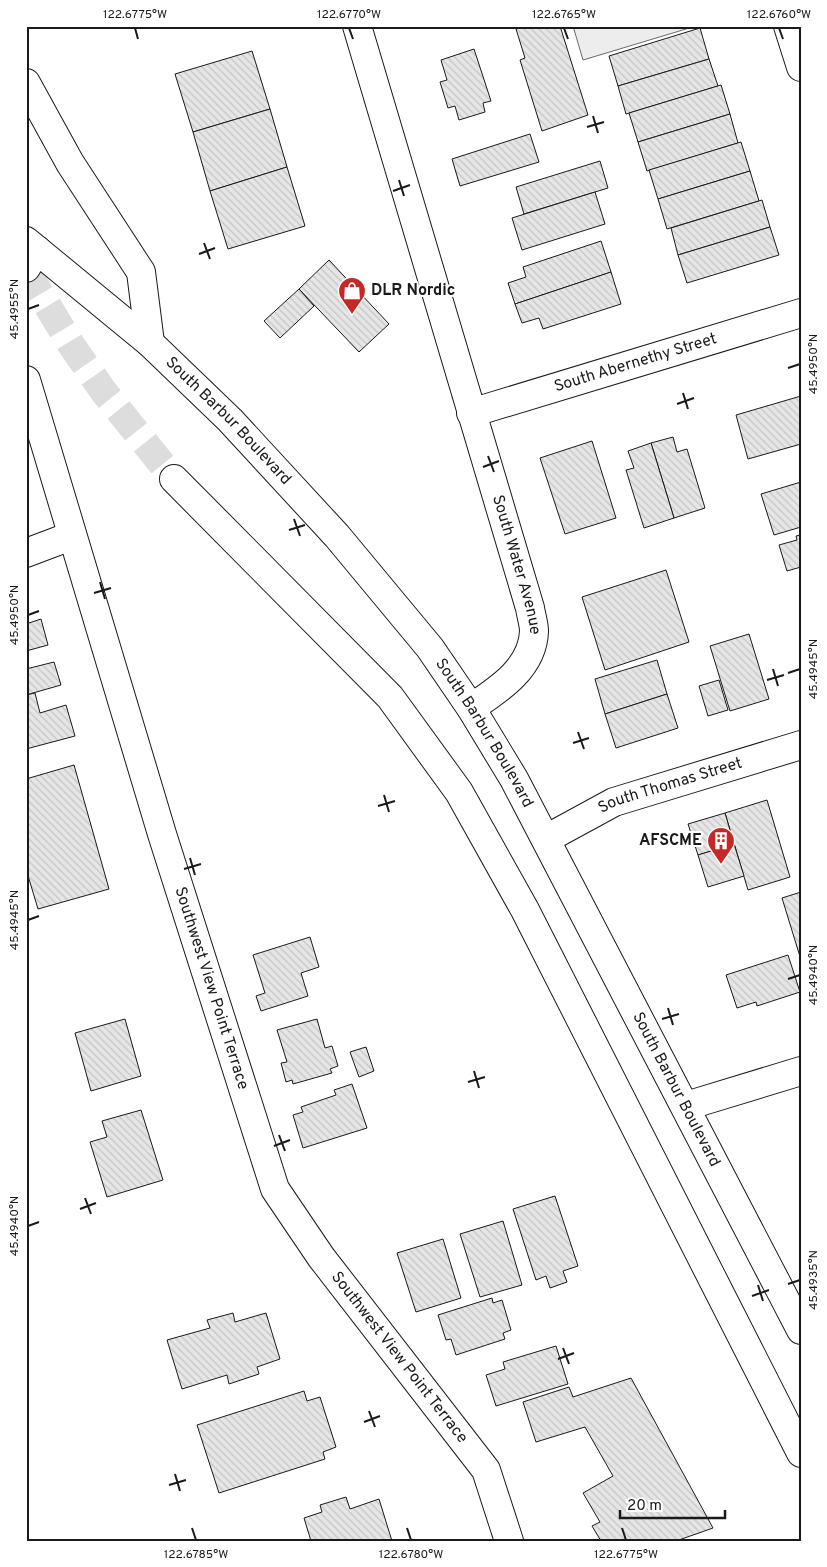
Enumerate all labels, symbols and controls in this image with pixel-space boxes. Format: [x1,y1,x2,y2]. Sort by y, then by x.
text: 122.6775°W [103,7,167,23]
text: 122.6770°W [317,7,381,23]
text: 122.6765°W [532,7,596,23]
text: 122.6760°W [747,7,811,23]
shop icon: DLR Nordic [337,276,367,315]
text: 45.4955°N [7,279,23,339]
place label: DLR Nordic [371,281,455,301]
street label: South Abernethy Street [552,329,719,397]
text: 45.4950°N [806,334,822,394]
street label: South Barbur Boulevard [161,353,295,489]
street label: South Water Avenue [487,493,544,635]
text: 45.4950°N [7,585,23,645]
text: 45.4945°N [806,639,822,699]
street label: South Barbur Boulevard [430,655,537,811]
street label: South Thomas Street [595,753,745,819]
building icon: AFSCME [706,826,736,865]
place label: AFSCME [639,831,702,851]
street label: Southwest View Point Terrace [170,885,253,1092]
text: 45.4945°N [7,890,23,950]
text: 45.4940°N [806,945,822,1005]
street label: South Barbur Boulevard [627,1009,724,1170]
text: 45.4940°N [7,1196,23,1256]
text: 45.4935°N [806,1250,822,1310]
street label: Southwest View Point Terrace [326,1268,472,1447]
scale bar [620,1487,724,1519]
text: 20 m [627,1497,662,1516]
text: 122.6785°W [164,1547,228,1563]
text: 122.6780°W [379,1547,443,1563]
text: 122.6775°W [594,1547,658,1563]

